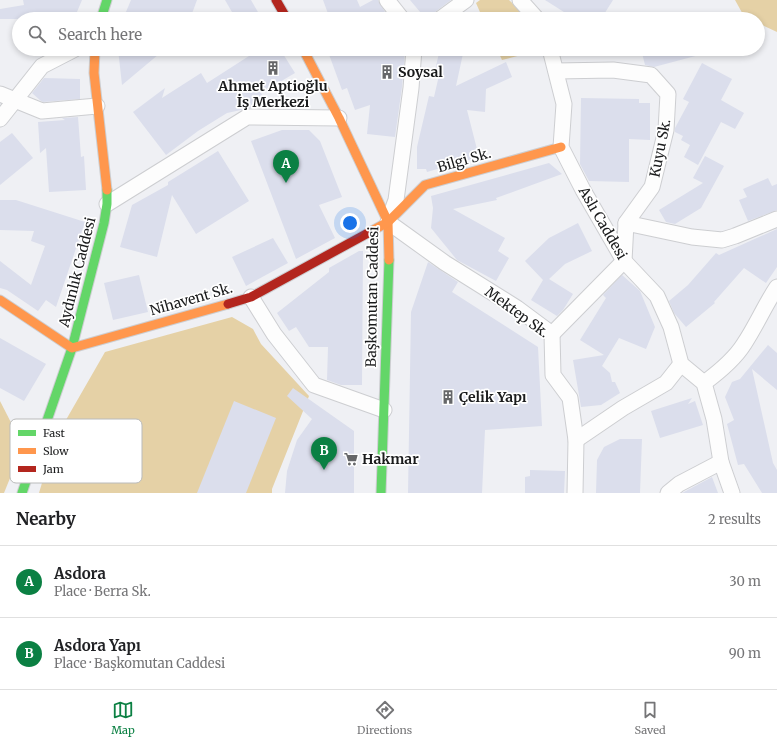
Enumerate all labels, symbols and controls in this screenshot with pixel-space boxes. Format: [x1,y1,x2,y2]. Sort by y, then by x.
search box [12,12,765,56]
icon: search [26,23,48,45]
text: Search here [58,25,142,44]
building icon: Ahmet Aptioğlu İş Merkezi [265,60,281,76]
place label: Soysal [398,63,443,81]
building icon: Soysal [379,64,395,80]
place label: Ahmet Aptioğlu İş Merkezi [217,77,328,111]
street label: Kuyu Sk. [646,117,674,179]
street label: Bilgi Sk. [435,144,493,176]
pin: A [273,150,299,183]
street label: Aslı Caddesi [574,182,631,263]
your location [340,213,360,233]
street label: Aydınlık Caddesi [54,215,99,330]
street label: Başkomutan Caddesi [362,226,382,368]
street label: Nihavent Sk. [148,279,234,319]
street label: Mektep Sk. [481,283,553,341]
place label: Çelik Yapı [459,388,527,406]
building icon: Çelik Yapı [440,389,456,405]
legend [10,419,142,483]
text: Fast [43,426,66,440]
pin: B [311,437,337,470]
text: Slow [43,444,69,458]
place label: Hakmar [362,450,419,468]
supermarket icon: Hakmar [343,451,359,467]
text: Jam [42,462,64,476]
text: Nearby [16,508,76,530]
text: 2 results [708,511,761,528]
text: Asdora [54,564,106,583]
text: A [24,573,34,590]
text: 30 m [729,573,761,590]
text: Place · Berra Sk. [54,583,151,600]
text: Asdora Yapı [54,636,141,655]
text: B [24,645,34,662]
text: 90 m [729,645,761,662]
text: Place · Başkomutan Caddesi [54,655,225,672]
tab: Map [111,699,135,737]
tab: Directions [357,699,412,737]
tab: Saved [635,699,666,737]

